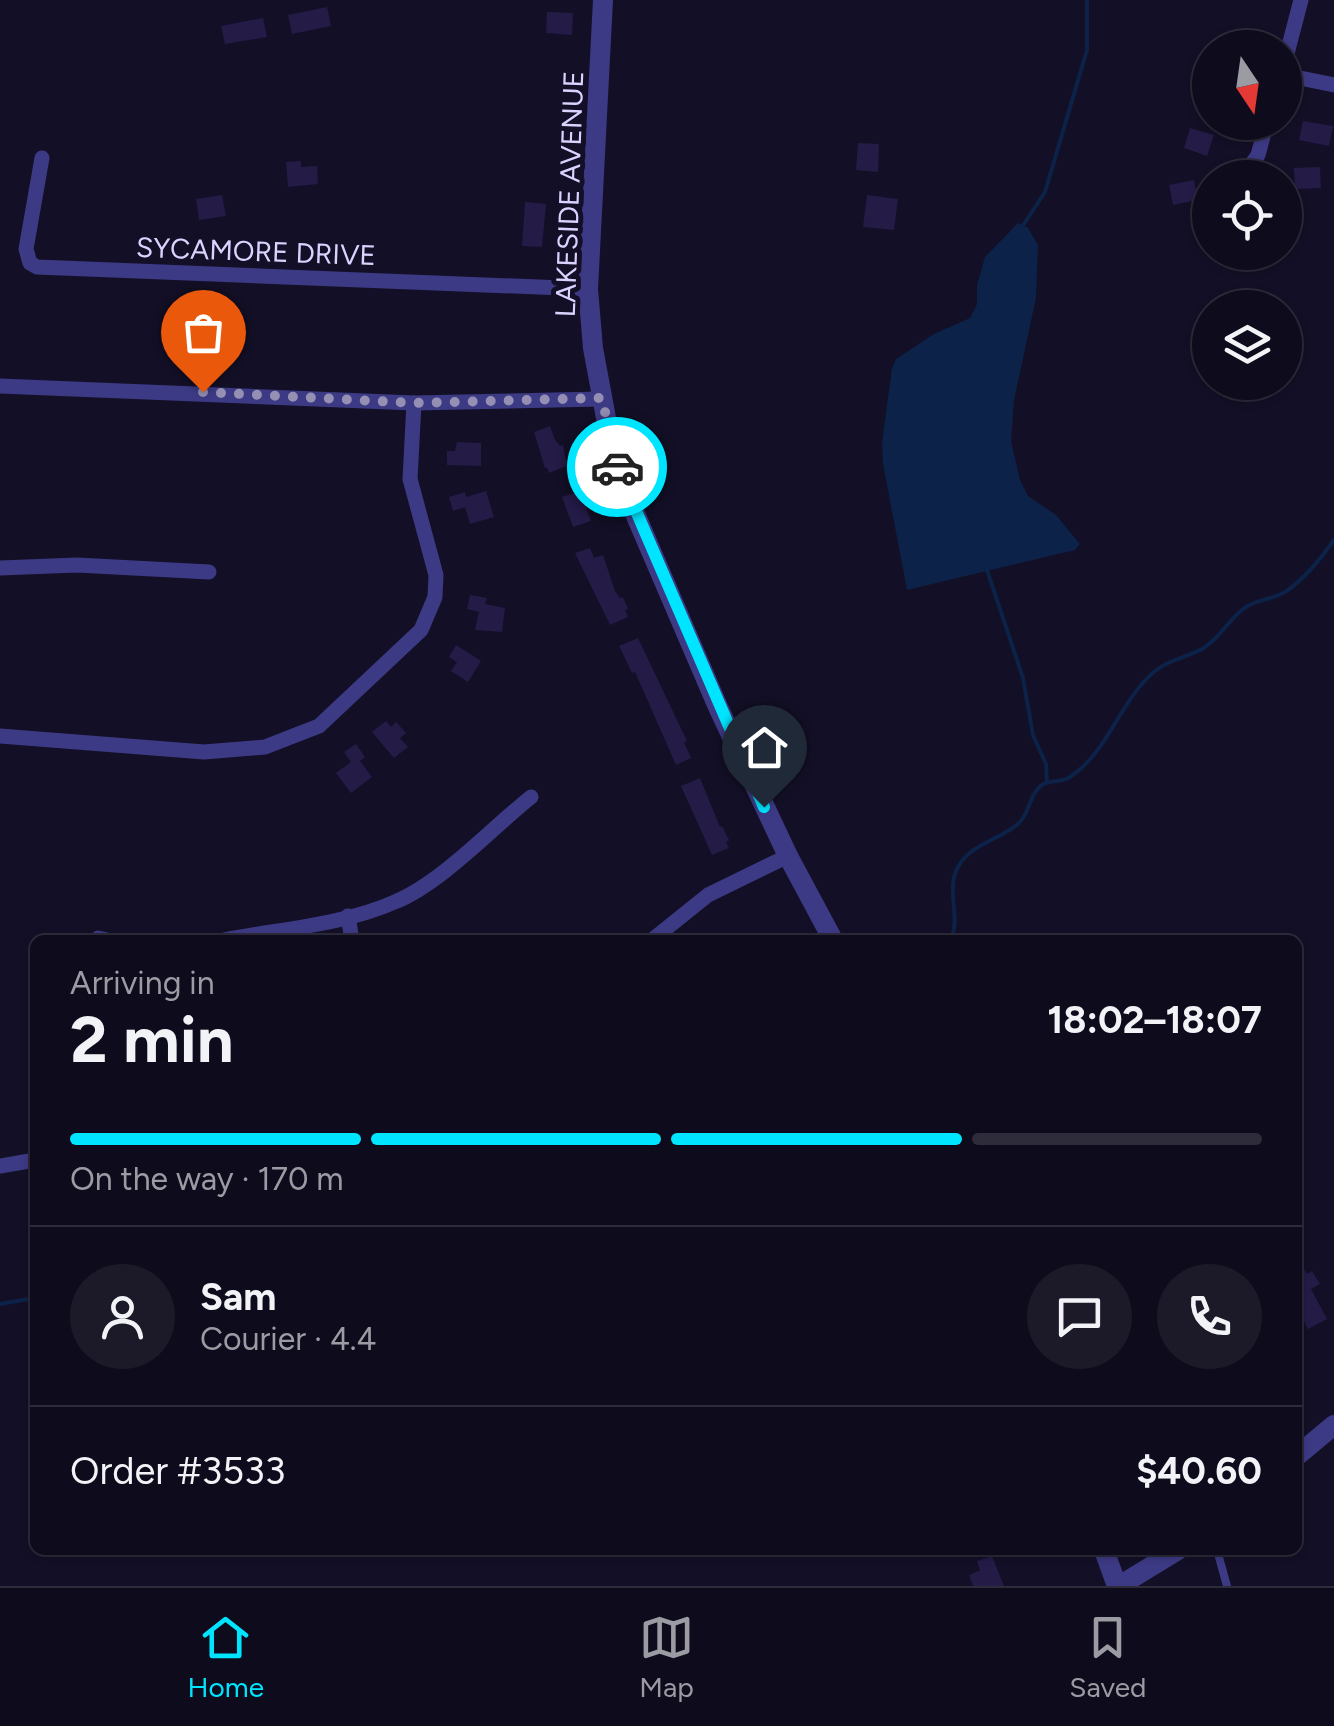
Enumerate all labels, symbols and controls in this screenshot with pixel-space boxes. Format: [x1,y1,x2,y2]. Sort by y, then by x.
north arrow [1192,30,1302,140]
map controls [1192,30,1302,400]
street label: LAKESIDE AVENUE [548,70,590,318]
button: locate [1192,160,1302,270]
street label: SYCAMORE DRIVE [135,230,377,272]
pin [161,290,246,393]
button: layers [1192,290,1302,400]
icon: bag [176,305,231,360]
courier [567,417,667,517]
icon: car [590,440,645,495]
pin [722,705,807,808]
icon: home [737,720,792,775]
text: Arriving in [70,964,215,1002]
text: 18:02–18:07 [1047,997,1262,1043]
text: 2 min [70,1000,234,1078]
text: On the way · 170 m [70,1160,344,1198]
button: person [70,1264,175,1369]
button: chat [1027,1264,1132,1369]
button: phone [1157,1264,1262,1369]
text: Sam [200,1274,276,1320]
text: Courier · 4.4 [200,1320,376,1358]
text: Order #3533 [70,1448,285,1494]
text: $40.60 [1136,1448,1262,1494]
tab: Home [188,1610,264,1704]
tab: Map [639,1610,694,1704]
tab: Saved [1069,1610,1146,1704]

